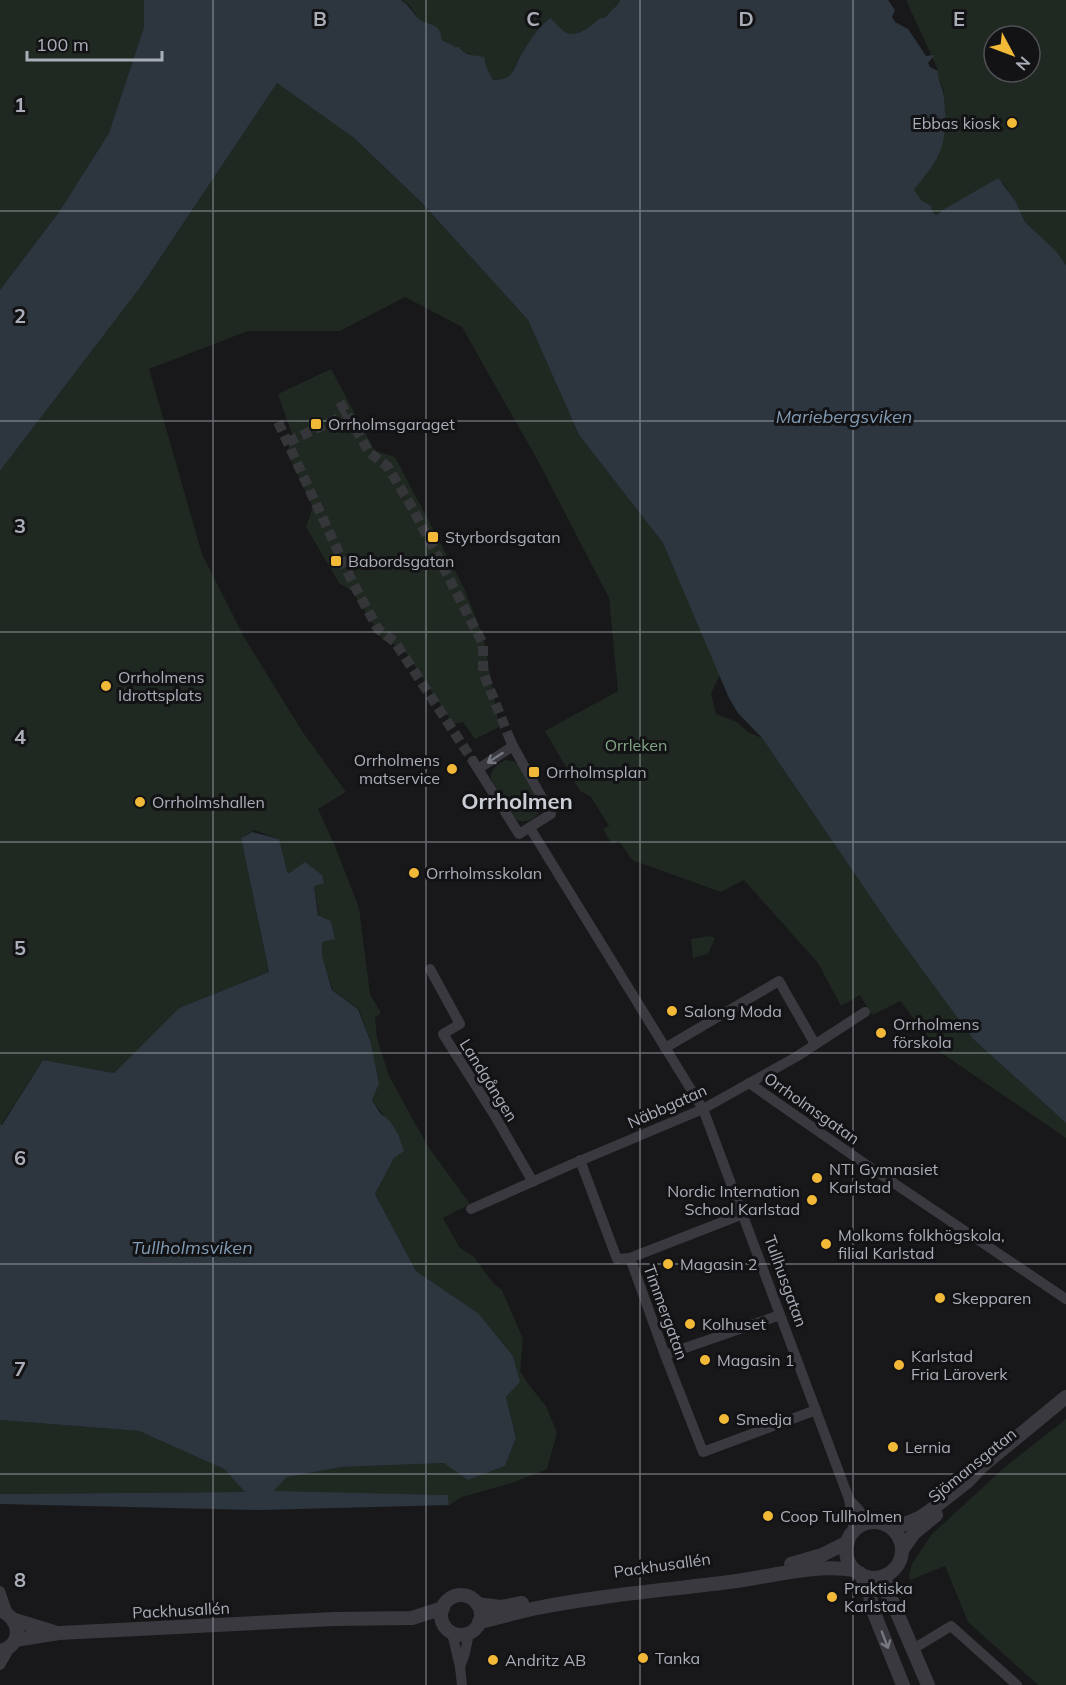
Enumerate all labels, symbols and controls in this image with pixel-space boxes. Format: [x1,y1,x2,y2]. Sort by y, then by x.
text: B [313,6,327,31]
text: C [526,6,540,31]
text: D [738,6,754,31]
text: E [953,6,965,31]
scale bar [27,24,162,62]
north arrow [982,24,1042,84]
text: 100 m [36,33,89,56]
text: N [1012,53,1035,75]
text: 1 [14,92,26,117]
place label: Ebbas kiosk [912,113,1001,133]
marker: Ebbas kiosk [1005,116,1019,130]
text: 2 [14,303,26,328]
water label: Mariebergsviken [776,405,912,428]
place label: Orrholmsgaraget [328,414,455,434]
marker: Orrholmsgaraget [309,417,323,431]
text: 3 [14,513,26,538]
place label: Styrbordsgatan [445,527,561,547]
marker: Styrbordsgatan [426,530,440,544]
place label: Babordsgatan [348,551,454,571]
marker: Babordsgatan [329,554,343,568]
place label: Orrholmens Idrottsplats [118,667,204,705]
marker: Orrholmens Idrottsplats [99,679,113,693]
text: 4 [14,724,26,749]
park label: Orrleken [605,735,667,755]
place label: Orrholmens matservice [354,750,440,788]
one-way arrow [487,752,504,764]
marker: Orrholmens matservice [445,762,459,776]
place label: Orrholmsplan [546,762,647,782]
marker: Orrholmsplan [527,765,541,779]
district label: Orrholmen [461,787,573,815]
place label: Orrholmshallen [152,792,265,812]
marker: Orrholmshallen [133,795,147,809]
place label: Orrholmsskolan [426,863,542,883]
marker: Orrholmsskolan [407,866,421,880]
text: 5 [14,935,26,960]
place label: Salong Moda [684,1001,782,1021]
marker: Salong Moda [665,1004,679,1018]
place label: Orrholmens förskola [893,1014,979,1052]
marker: Orrholmens förskola [874,1026,888,1040]
street label: Landgången [456,1035,522,1125]
street label: Orrholmsgatan [760,1068,864,1148]
street label: Näbbgatan [624,1080,710,1132]
text: 6 [14,1145,26,1170]
place label: NTI Gymnasiet Karlstad [829,1159,939,1197]
marker: NTI Gymnasiet Karlstad [810,1171,824,1185]
place label: Nordic Internation School Karlstad [667,1181,800,1219]
marker: Nordic Internation School Karlstad [805,1193,819,1207]
place label: Molkoms folkhögskola, filial Karlstad [838,1225,1005,1263]
street label: Tullhusgatan [760,1233,812,1329]
water label: Tullholmsviken [131,1236,253,1259]
marker: Molkoms folkhögskola, filial Karlstad [819,1237,833,1251]
place label: Magasin 2 [680,1254,757,1274]
marker: Magasin 2 [661,1257,675,1271]
street label: Timmergatan [640,1262,692,1362]
place label: Skepparen [952,1288,1031,1308]
marker: Skepparen [933,1291,947,1305]
place label: Kolhuset [702,1314,766,1334]
marker: Kolhuset [683,1317,697,1331]
place label: Karlstad Fria Läroverk [911,1346,1008,1384]
place label: Magasin 1 [717,1350,794,1370]
marker: Magasin 1 [698,1353,712,1367]
text: 7 [14,1356,26,1381]
marker: Karlstad Fria Läroverk [892,1358,906,1372]
place label: Smedja [736,1409,792,1429]
marker: Smedja [717,1412,731,1426]
street label: Sjömansgatan [924,1423,1020,1507]
place label: Lernia [905,1437,951,1457]
marker: Lernia [886,1440,900,1454]
place label: Coop Tullholmen [780,1506,902,1526]
marker: Coop Tullholmen [761,1509,775,1523]
street label: Packhusallén [612,1548,712,1582]
text: 8 [14,1567,26,1592]
place label: Praktiska Karlstad [844,1578,913,1616]
marker: Praktiska Karlstad [825,1590,839,1604]
street label: Packhusallén [132,1597,230,1623]
one-way arrow [880,1630,891,1649]
place label: Tanka [655,1648,700,1668]
place label: Andritz AB [505,1650,586,1670]
marker: Tanka [636,1651,650,1665]
marker: Andritz AB [486,1653,500,1667]

